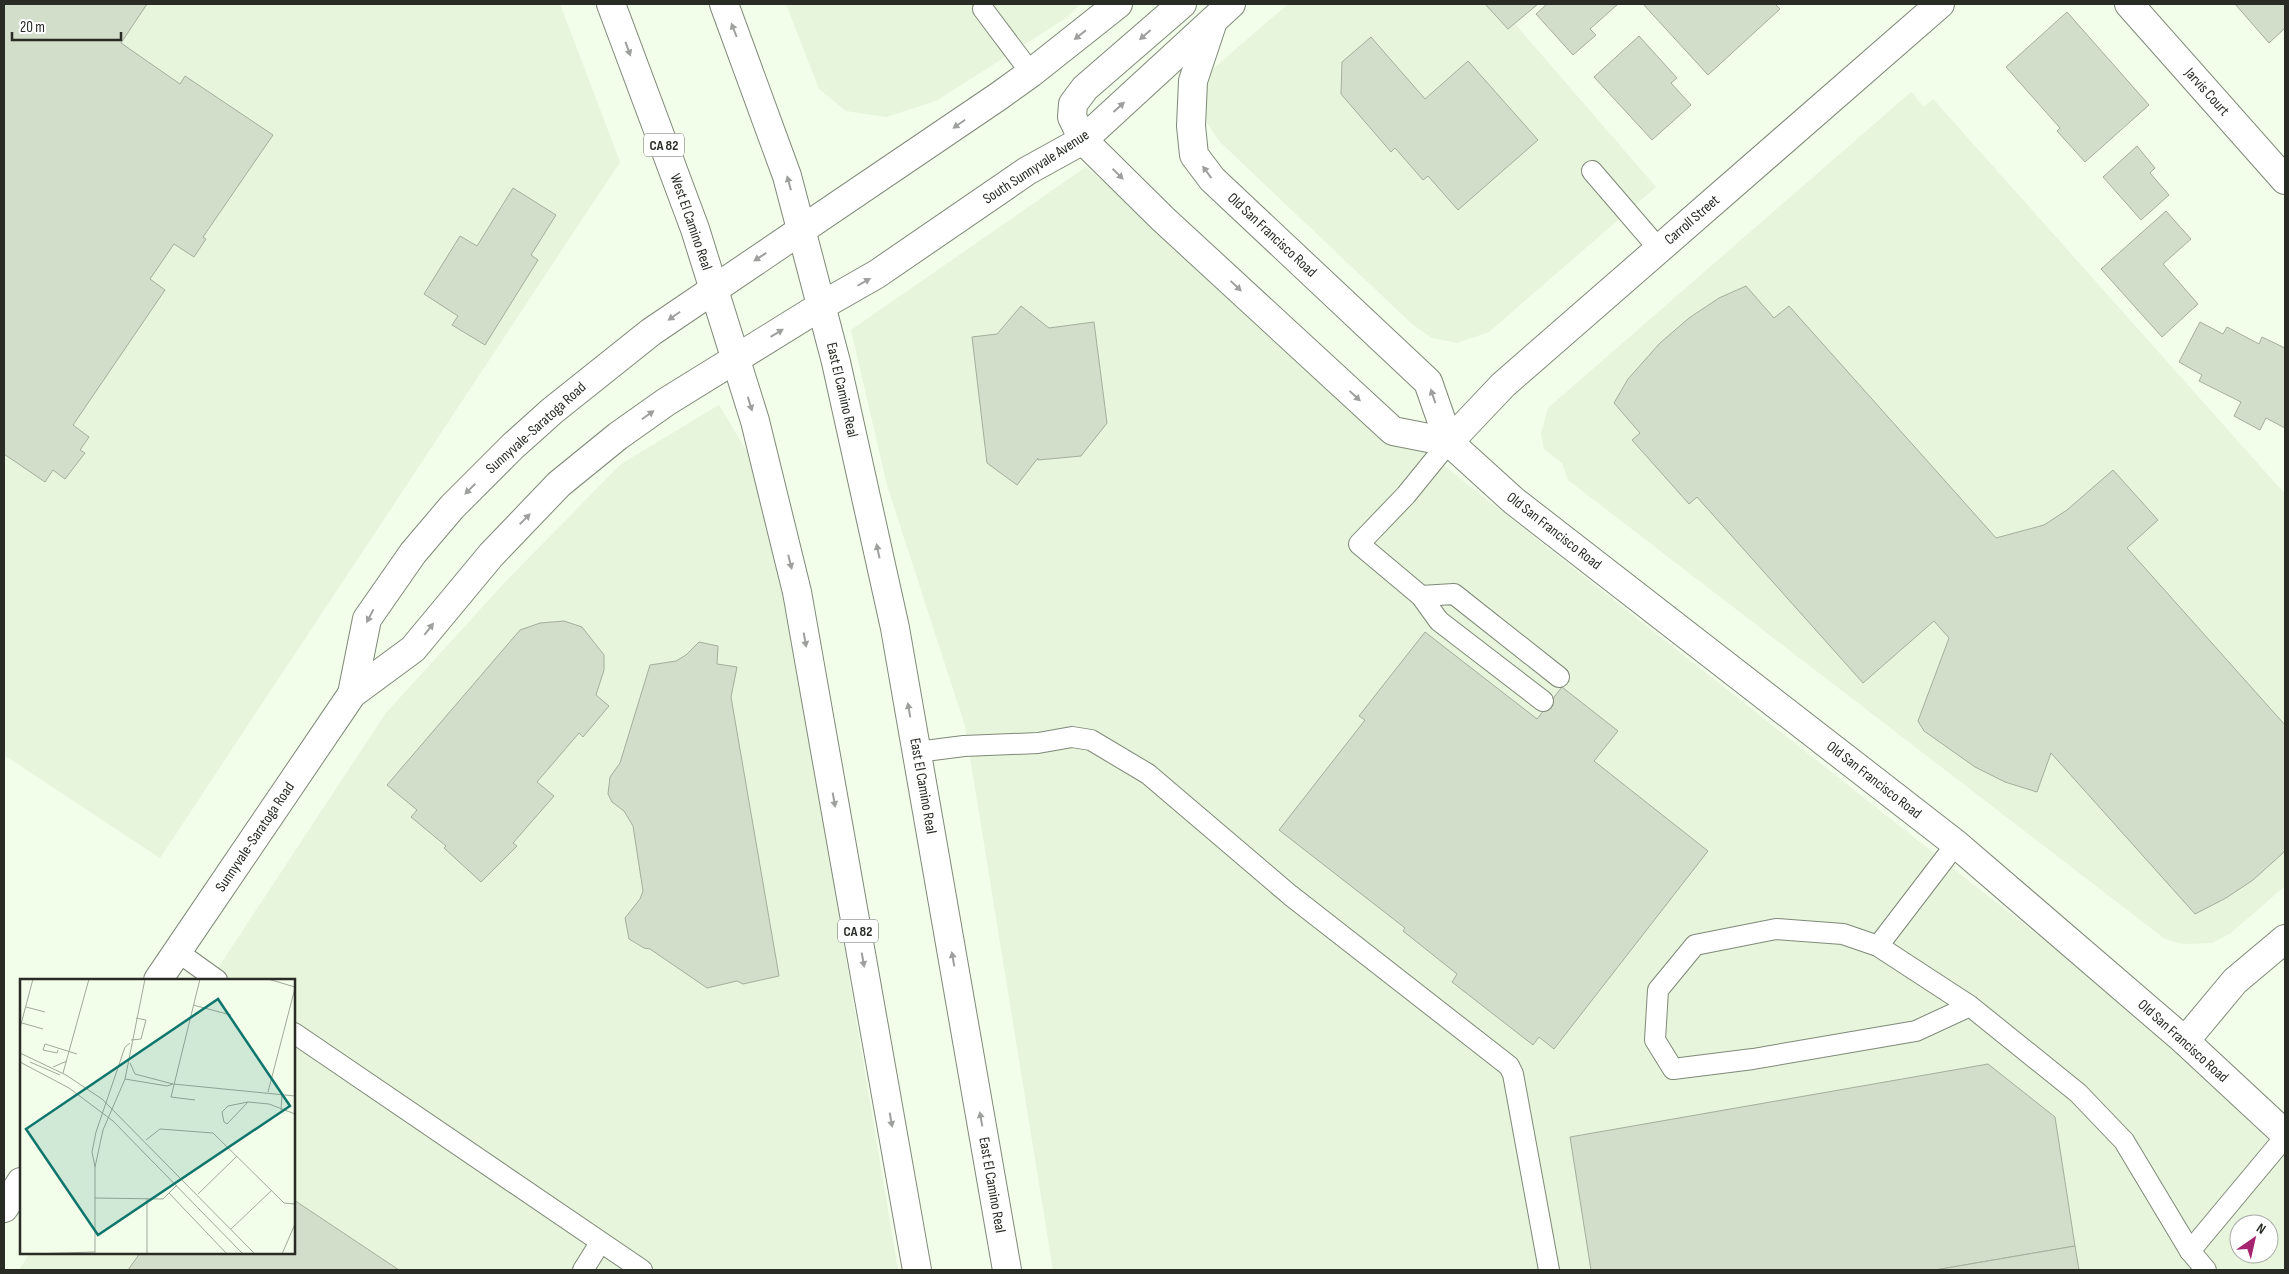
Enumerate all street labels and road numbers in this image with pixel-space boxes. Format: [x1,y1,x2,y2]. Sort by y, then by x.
street label: Jarvis Court [2180,63,2234,120]
street label: South Sunnyvale Avenue [979,126,1093,208]
road number: CA 82 [644,134,684,156]
street label: West El Camino Real [666,171,716,273]
street label: Old San Francisco Road [1223,189,1321,281]
street label: Carroll Street [1660,191,1724,249]
street label: East El Camino Real [822,341,862,439]
street label: Sunnyvale-Saratoga Road [482,378,590,478]
street label: Old San Francisco Road [1503,488,1605,574]
street label: East El Camino Real [905,737,941,835]
street label: Old San Francisco Road [1823,737,1925,823]
street label: Sunnyvale-Saratoga Road [211,778,299,896]
road number: CA 82 [838,919,878,942]
street label: Old San Francisco Road [2134,995,2232,1087]
street label: East El Camino Real [974,1136,1010,1234]

